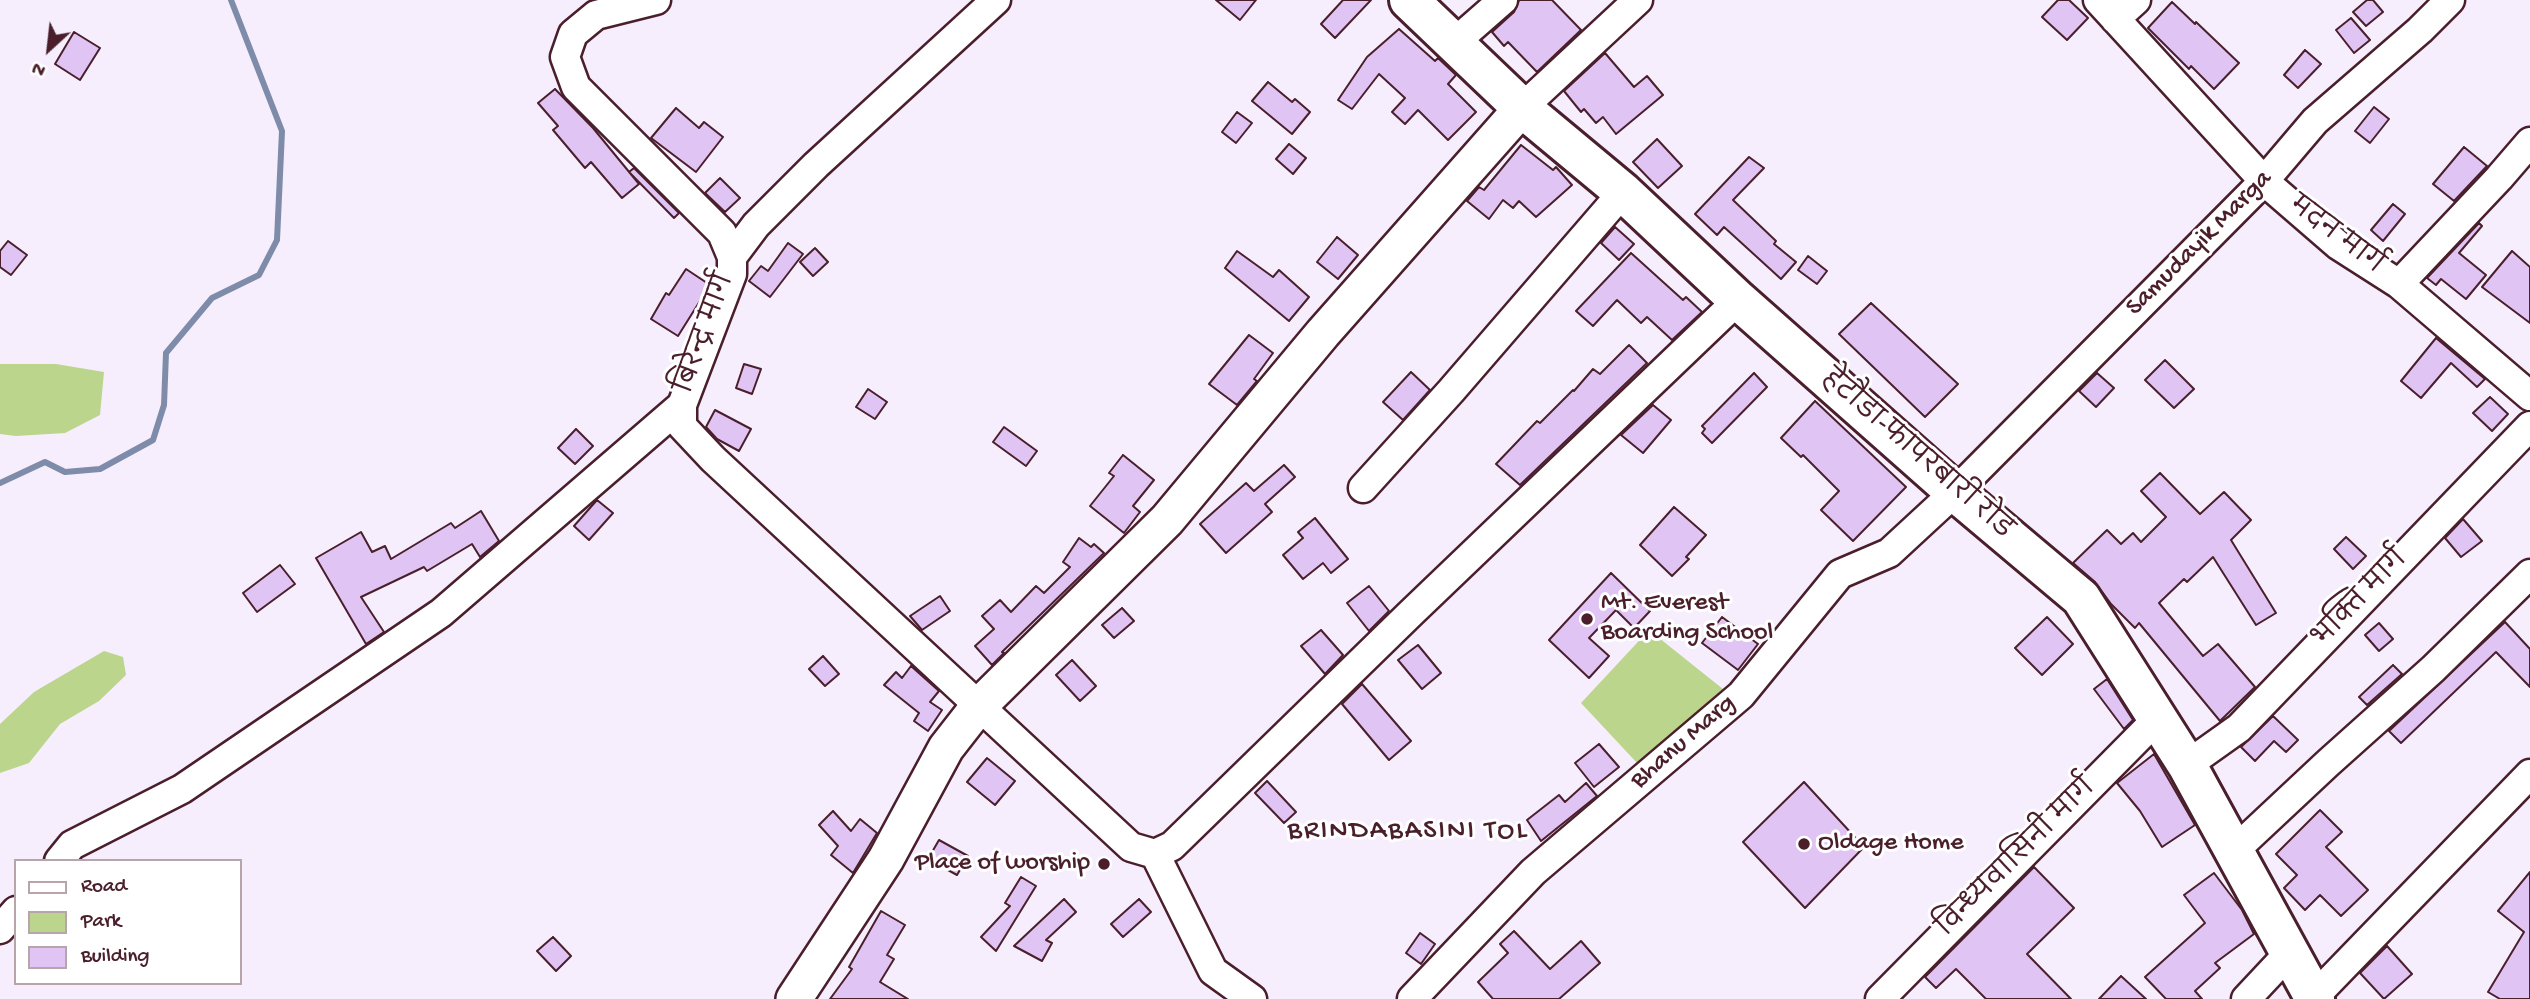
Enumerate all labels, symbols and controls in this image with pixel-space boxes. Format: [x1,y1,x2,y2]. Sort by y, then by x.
north arrow [14,14,84,84]
text: N [28,55,50,81]
street label: Samudayik Marga [2120,164,2280,324]
street label: मदन मार्ग [2281,191,2389,283]
street label: बिरेन्द्र मार्ग [671,270,743,398]
street label: हेटौडा-फापरबारी रोड [1814,365,2018,547]
street label: भक्ति मार्ग [2308,545,2416,655]
place label: Mt. Everest Boarding School [1601,588,1773,650]
marker: Mt. Everest Boarding School [1579,611,1595,627]
street label: Bhanu Marg [1625,689,1743,797]
street label: विन्ध्यवासिनी मार्ग [1932,773,2104,945]
district label: BRINDABASINI TOL [1290,816,1526,850]
place label: Oldage Home [1818,828,1964,860]
marker: Oldage Home [1796,836,1812,852]
place label: Place of worship [915,848,1090,880]
marker: Place of worship [1096,856,1112,872]
legend [14,859,242,985]
text: Road [81,875,127,900]
text: Park [81,910,121,935]
text: Building [81,945,150,970]

